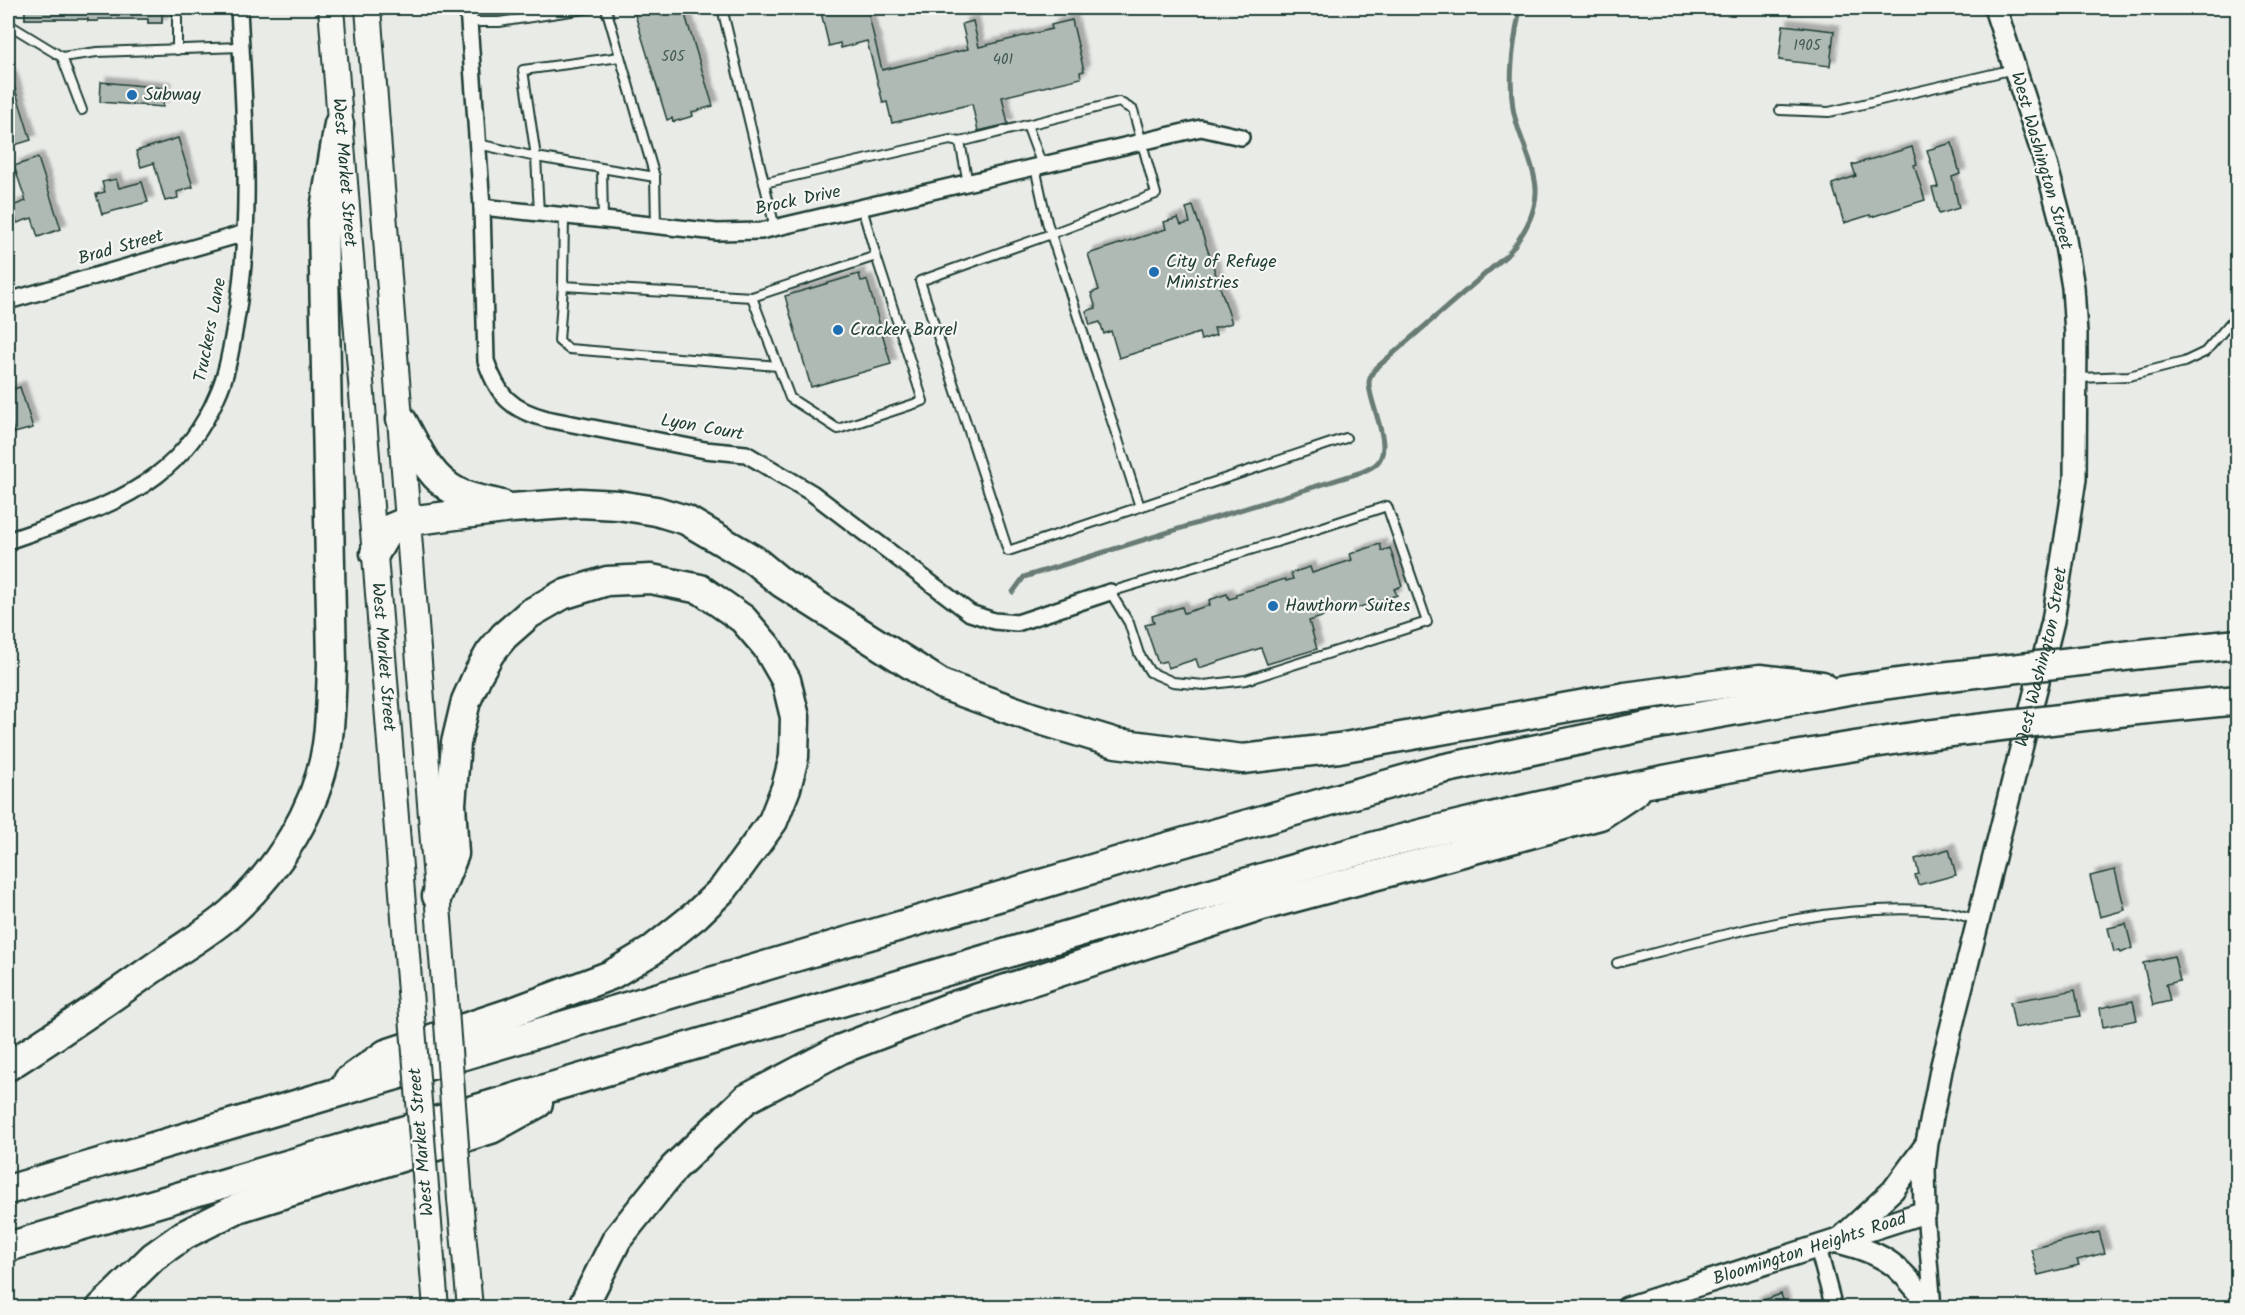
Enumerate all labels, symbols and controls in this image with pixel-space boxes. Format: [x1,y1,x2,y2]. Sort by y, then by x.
house number: 1905 [1793,34,1822,58]
house number: 505 [661,45,686,69]
house number: 401 [993,48,1014,72]
street label: West Washington Street [2002,69,2081,254]
place label: Subway [144,81,201,110]
marker: Subway [125,88,139,102]
street label: West Market Street [324,97,365,249]
street label: Brock Drive [753,178,843,224]
street label: Brad Street [75,222,168,274]
place label: City of Refuge Ministries [1166,248,1277,298]
marker: City of Refuge Ministries [1147,265,1161,279]
street label: Truckers Lane [187,275,235,385]
place label: Cracker Barrel [850,316,958,345]
marker: Cracker Barrel [831,323,845,337]
street label: Lyon Court [658,406,747,450]
street label: West Washington Street [2008,564,2076,750]
street label: West Market Street [363,581,404,733]
place label: Hawthorn Suites [1285,592,1411,621]
marker: Hawthorn Suites [1266,599,1280,613]
street label: West Market Street [401,1065,443,1217]
street label: Bloomington Heights Road [1709,1204,1911,1294]

